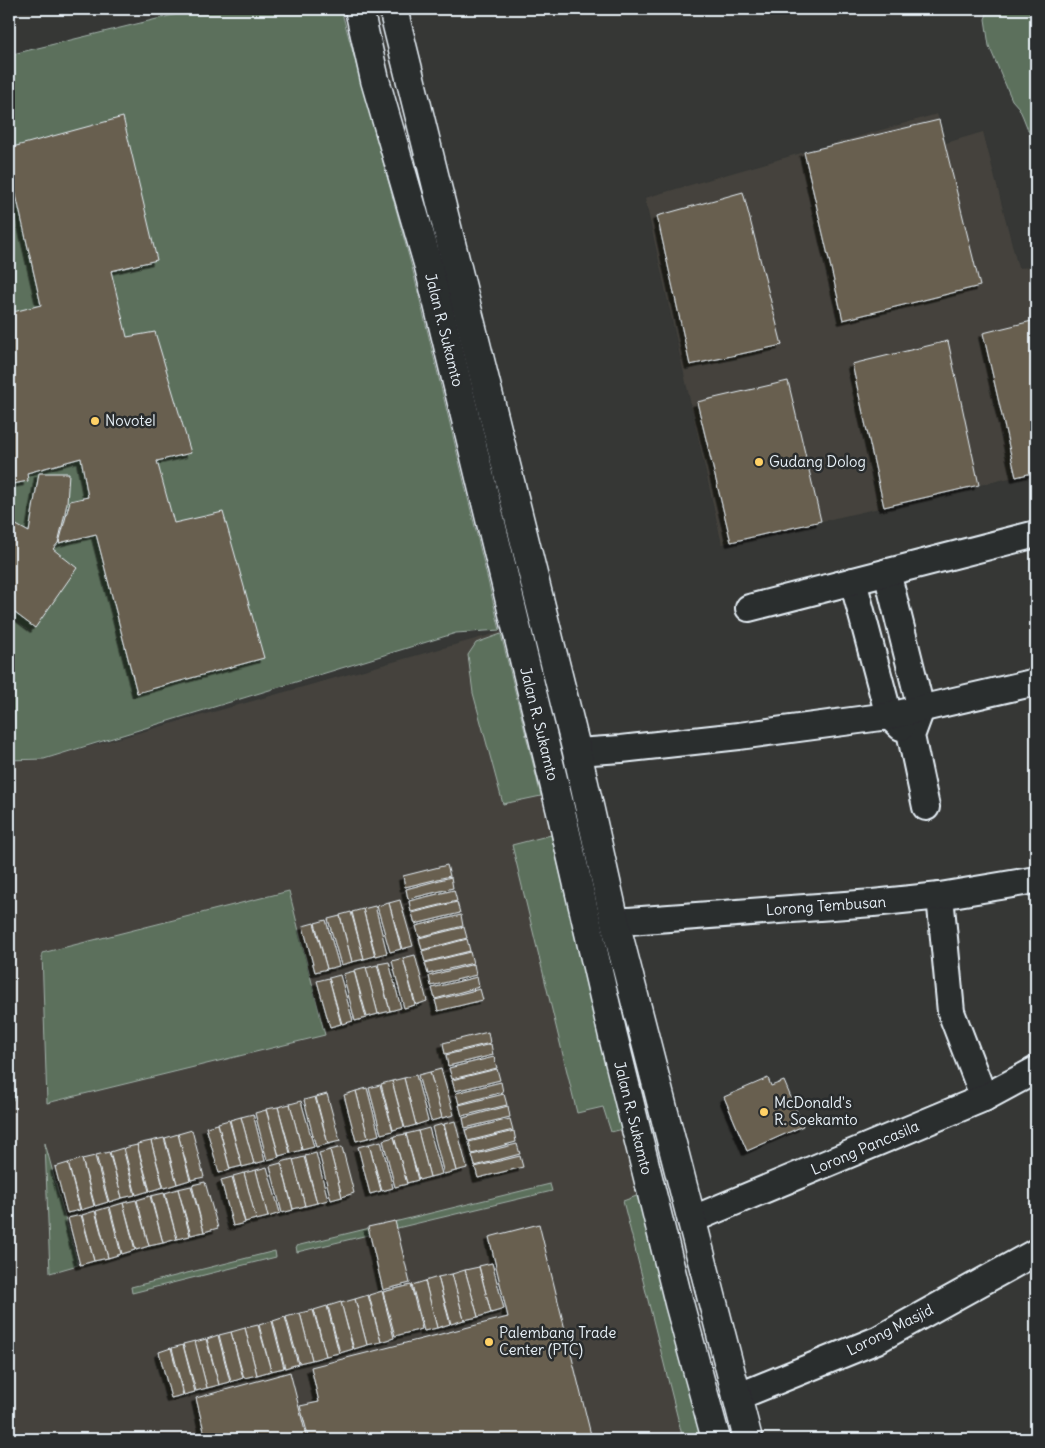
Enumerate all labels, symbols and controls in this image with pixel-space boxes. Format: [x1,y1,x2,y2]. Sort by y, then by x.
street label: Jalan R. Sukamto [421,271,468,389]
place label: Novotel [105,411,156,430]
marker: Novotel [89,415,101,427]
place label: Gudang Dolog [769,452,866,471]
marker: Gudang Dolog [753,456,765,468]
street label: Jalan R. Sukamto [516,665,563,783]
street label: Lorong Tembusan [765,892,887,919]
street label: Jalan R. Sukamto [610,1059,657,1177]
place label: McDonald's R. Soekamto [774,1093,858,1129]
marker: McDonald's R. Soekamto [758,1106,770,1118]
street label: Lorong Pancasila [808,1116,922,1179]
street label: Lorong Masjid [843,1300,936,1359]
place label: Palembang Trade Center (PTC) [499,1323,616,1359]
marker: Palembang Trade Center (PTC) [483,1336,495,1348]

